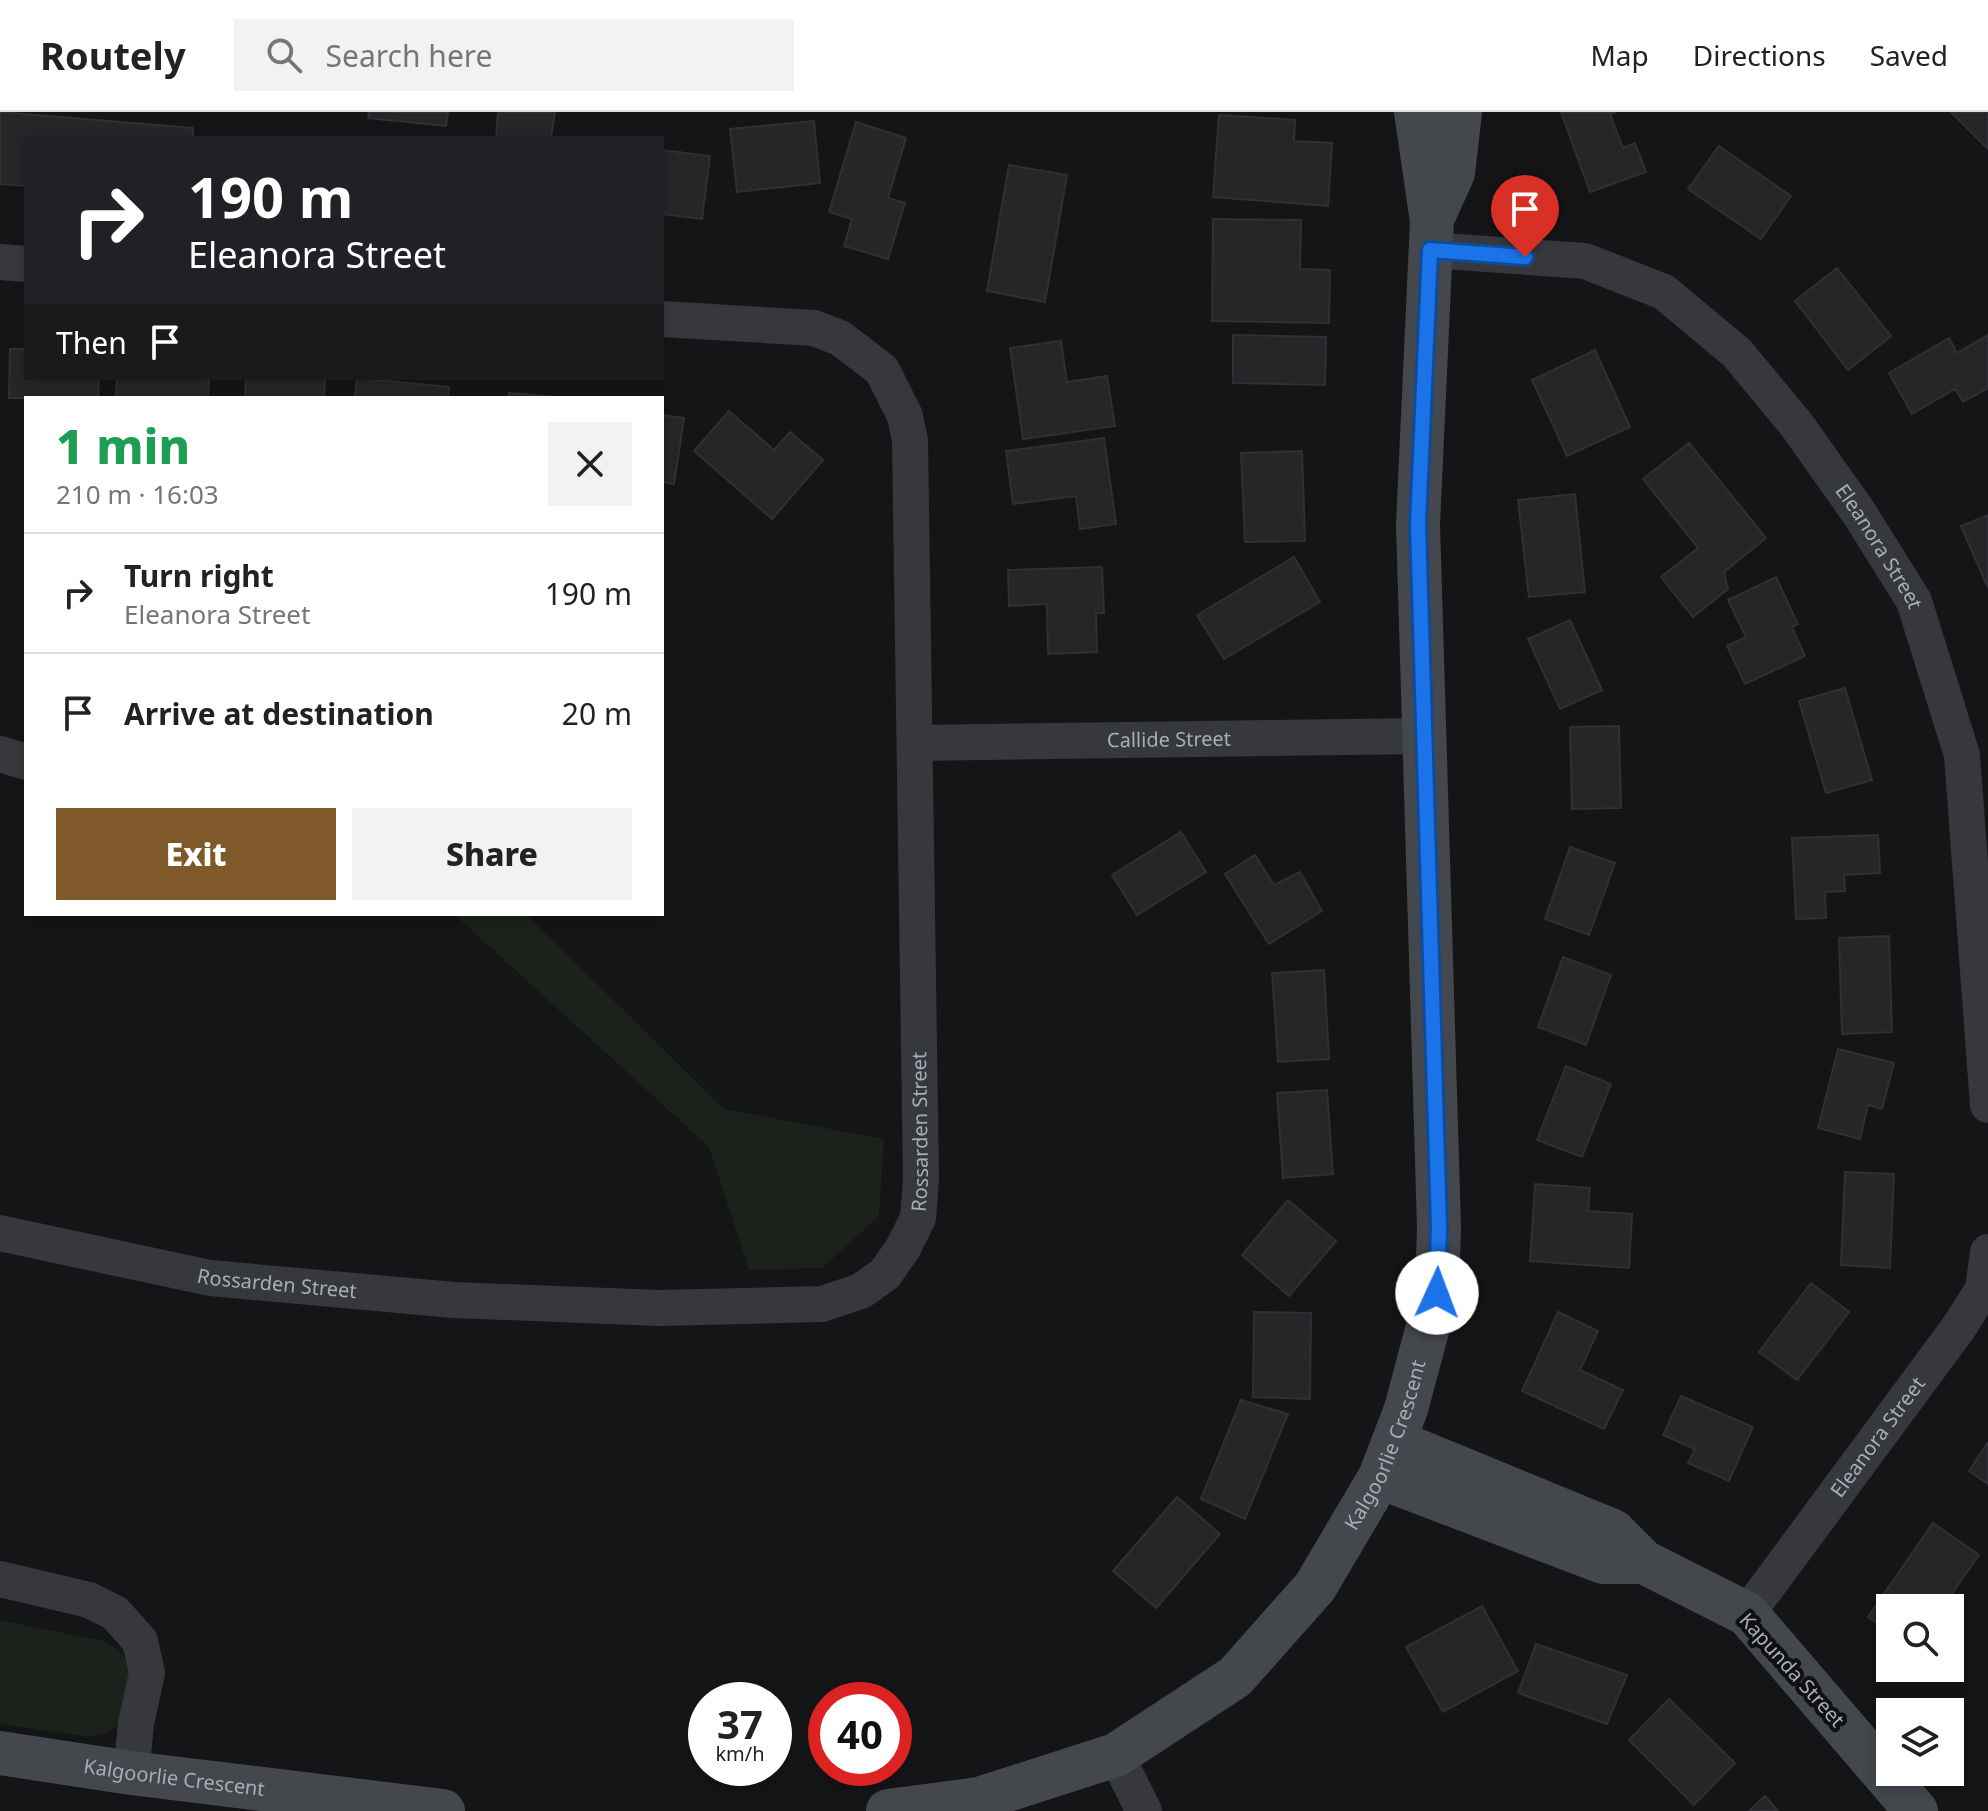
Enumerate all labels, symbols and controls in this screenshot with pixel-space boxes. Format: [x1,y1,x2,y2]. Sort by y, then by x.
search box [234,19,794,91]
text: Routely [40,29,186,81]
icon: search [262,33,306,77]
text: Search here [326,35,493,76]
text: Map [1590,36,1649,74]
text: Directions [1693,36,1826,74]
text: Saved [1870,36,1948,74]
text: 190 m [188,158,353,234]
icon: right [56,168,160,272]
pin [1491,175,1559,257]
icon: arrive [1503,187,1547,231]
text: Eleanora Street [188,230,446,279]
icon: arrive [143,320,187,364]
text: Then [56,322,127,363]
text: 1 min [56,413,190,478]
button: close [548,422,632,506]
text: 210 m · 16:03 [56,476,219,512]
street label: Eleanora Street [1830,478,1930,612]
text: Turn right [124,555,274,596]
icon: right [56,571,100,615]
text: 190 m [545,573,632,614]
text: Eleanora Street [124,596,310,632]
icon: arrive [56,691,100,735]
text: Arrive at destination [124,693,434,734]
text: 20 m [562,693,632,734]
street label: Callide Street [1107,725,1231,753]
button: Exit [56,808,336,900]
button: Share [352,808,632,900]
street label: Rossarden Street [905,1052,934,1213]
position arrow [1395,1251,1479,1335]
street label: Rossarden Street [195,1262,358,1304]
street label: Kalgoorlie Crescent [1338,1357,1432,1535]
street label: Eleanora Street [1824,1371,1931,1502]
map controls [1876,1594,1964,1786]
button: search [1876,1594,1964,1682]
street label: Kapunda Street [1734,1607,1851,1733]
speed limit sign: 40 [808,1682,912,1786]
text: 37 [717,1696,763,1751]
button: layers [1876,1698,1964,1786]
text: km/h [715,1740,765,1767]
street label: Kalgoorlie Crescent [82,1752,266,1802]

